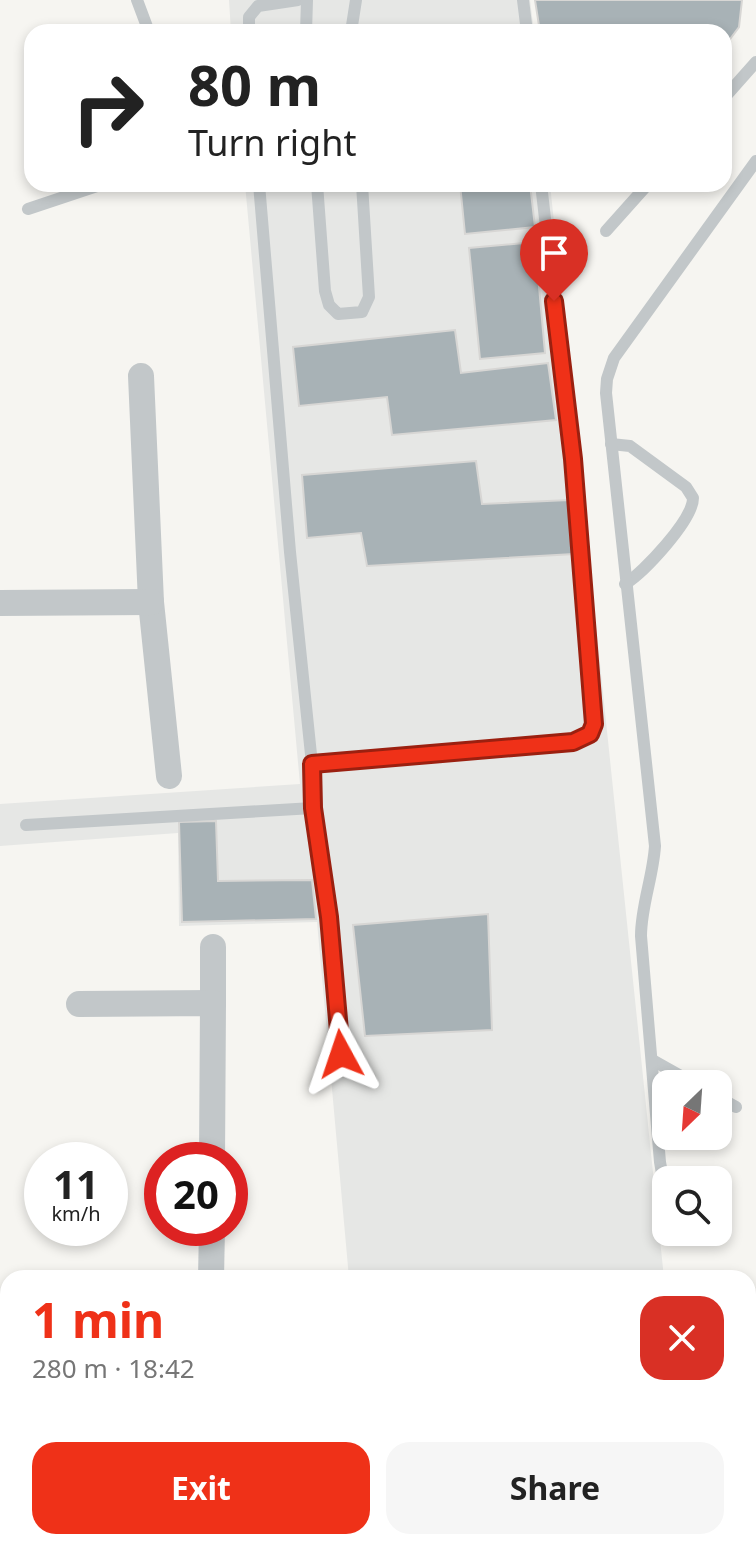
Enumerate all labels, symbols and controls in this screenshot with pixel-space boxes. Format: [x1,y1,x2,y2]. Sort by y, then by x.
text: 80 m [188,46,321,122]
icon: right [56,56,160,160]
text: Turn right [188,118,356,167]
pin [520,219,588,301]
icon: arrive [532,231,576,275]
position arrow [299,1012,383,1096]
north arrow [652,1070,732,1150]
map controls [652,1070,732,1246]
speed limit sign: 20 [144,1142,248,1246]
text: 11 [53,1156,99,1211]
button: search [652,1166,732,1246]
text: km/h [51,1200,101,1227]
text: 1 min [32,1287,164,1352]
button: close [640,1296,724,1380]
text: 280 m · 18:42 [32,1350,195,1386]
button: Exit [32,1442,370,1534]
button: Share [386,1442,724,1534]

